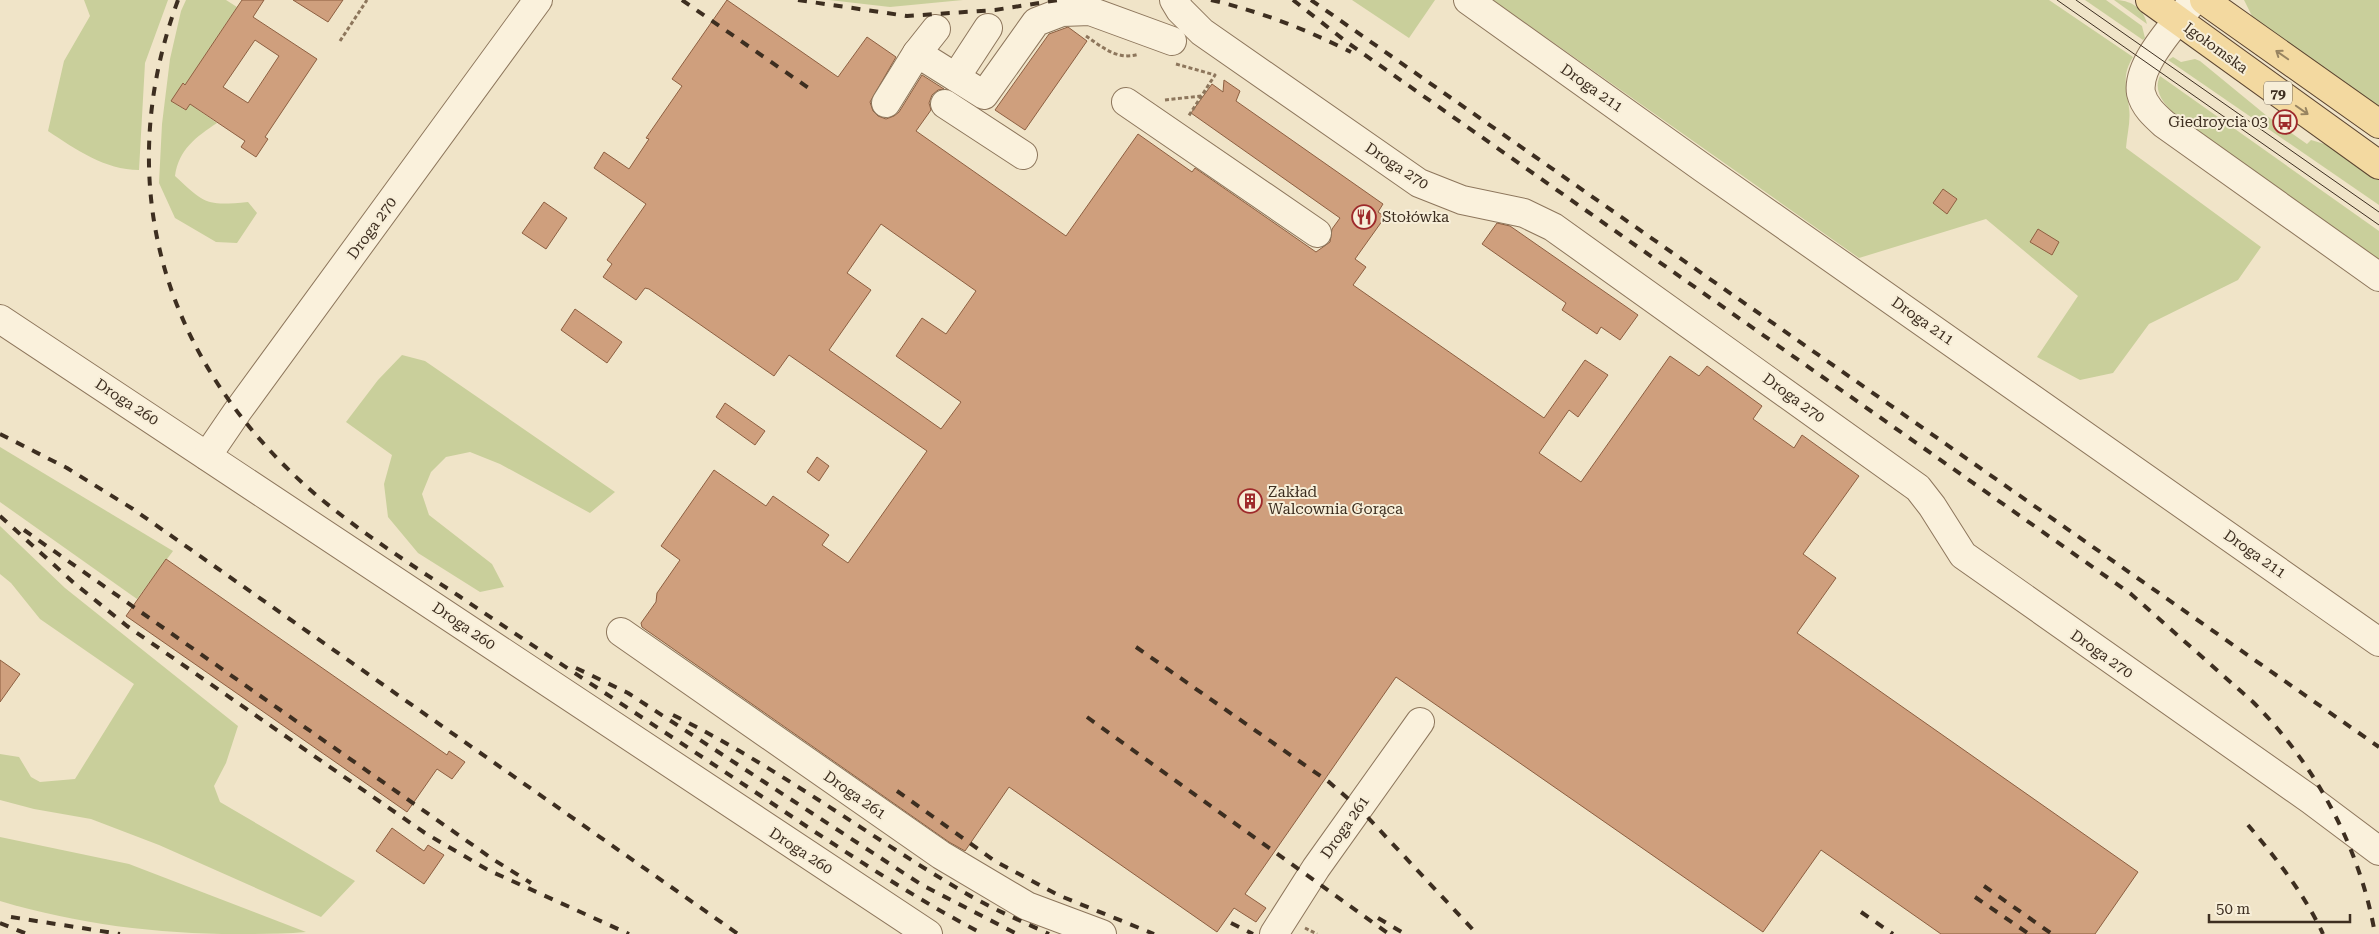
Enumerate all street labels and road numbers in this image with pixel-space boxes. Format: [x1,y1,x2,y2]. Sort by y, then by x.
street label: Igołomska [2180,19,2252,77]
street label: Droga 211 [1557,60,1627,116]
road number: 79 [2264,82,2292,105]
street label: Droga 270 [1362,139,1432,193]
street label: Droga 270 [344,194,400,262]
street label: Droga 211 [1888,293,1958,349]
street label: Droga 270 [1760,370,1828,426]
street label: Droga 260 [92,375,162,429]
street label: Droga 211 [2220,526,2290,582]
street label: Droga 260 [429,598,499,654]
street label: Droga 270 [2067,626,2137,682]
street label: Droga 261 [820,767,890,823]
street label: Droga 261 [1317,792,1373,862]
street label: Droga 260 [766,824,836,878]

